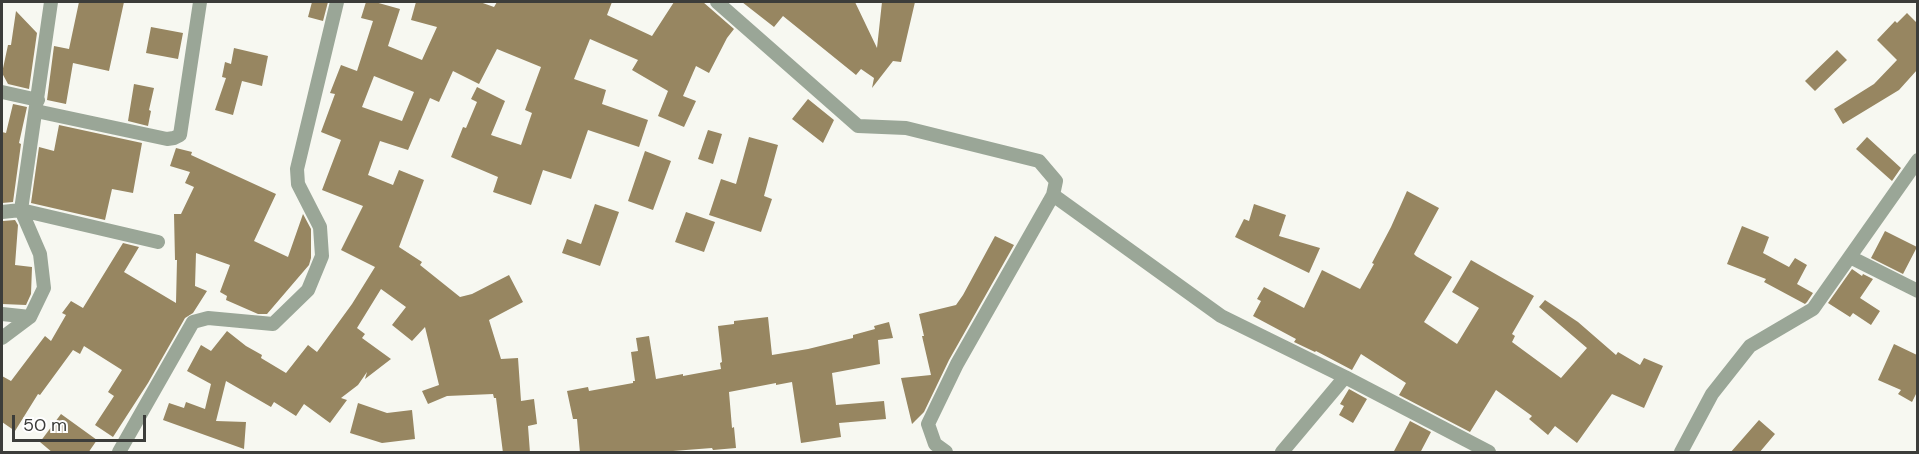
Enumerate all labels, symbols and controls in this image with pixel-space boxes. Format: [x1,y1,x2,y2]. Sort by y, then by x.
scale bar [15,403,148,441]
text: 50 m [23,413,67,437]

